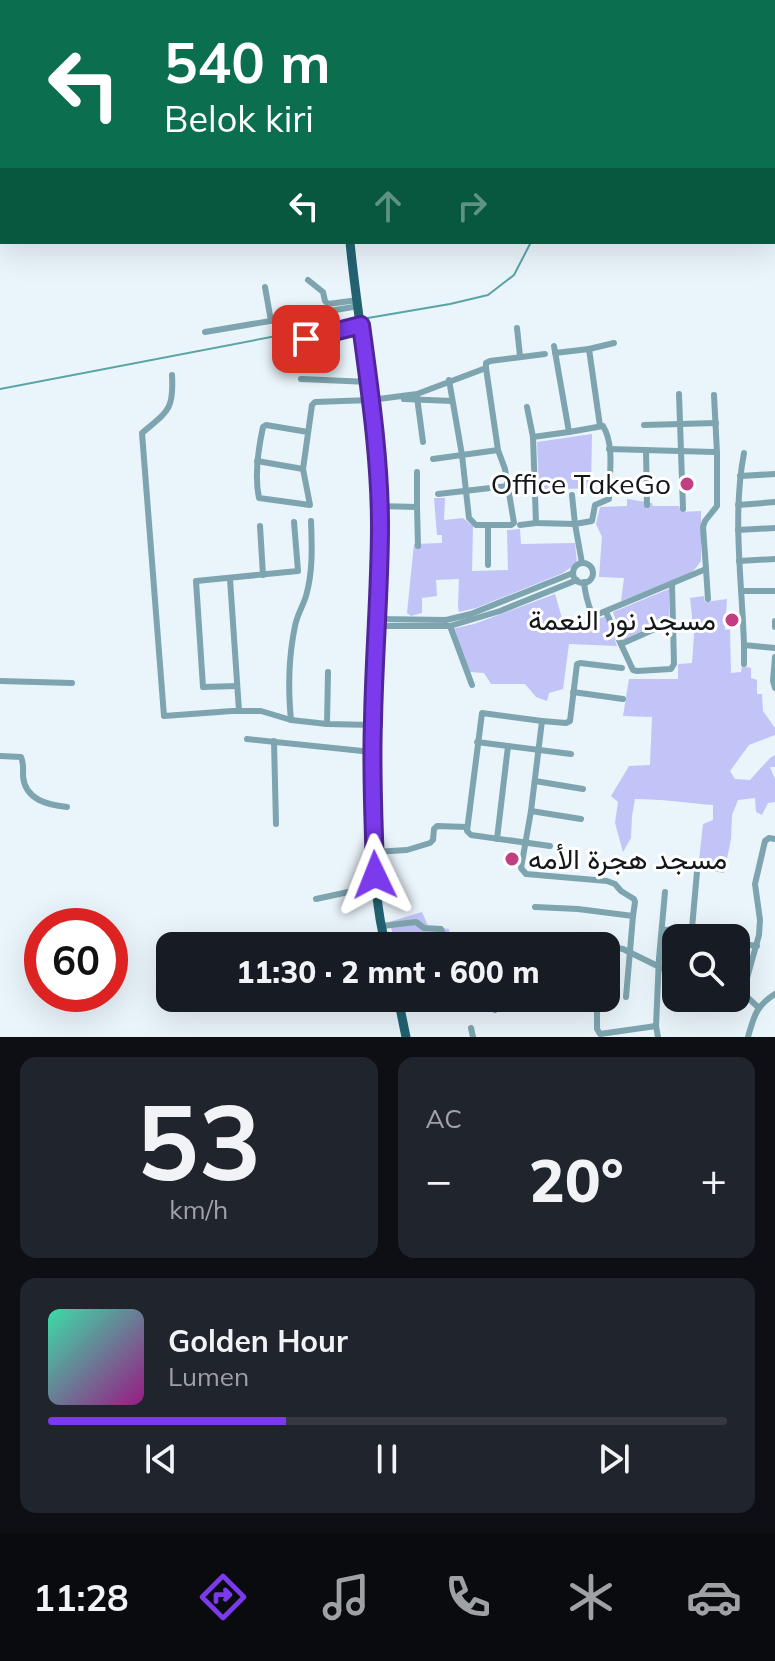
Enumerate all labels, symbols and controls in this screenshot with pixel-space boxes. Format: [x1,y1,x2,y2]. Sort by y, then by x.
text: 540 m [164,27,331,97]
icon: left [32,32,136,136]
text: Belok kiri [164,96,314,141]
icon: left [282,184,326,228]
icon: ahead [366,184,410,228]
icon: right [450,184,494,228]
pin [272,305,340,373]
icon: arrive [284,317,328,361]
place label: Office TakeGo [491,466,671,501]
marker: Office TakeGo [678,475,696,493]
place label: مسجد نور النعمة [528,602,716,638]
marker: مسجد نور النعمة [723,611,741,629]
position arrow [333,833,417,917]
place label: مسجد هجرة الأمه [528,841,727,877]
marker: مسجد هجرة الأمه [503,850,521,868]
speed limit sign: 60 [24,908,128,1012]
map controls [662,924,750,1012]
button: search [662,924,750,1012]
text: 11:30 · 2 mnt · 600 m [236,953,540,991]
text: 53 [136,1075,261,1206]
text: AC [426,1102,462,1135]
text: 20° [529,1142,624,1217]
text: − [426,1152,452,1207]
text: + [701,1152,727,1207]
text: km/h [169,1193,228,1226]
text: Golden Hour [168,1322,348,1360]
text: Lumen [168,1360,249,1393]
icon: previous [139,1437,183,1481]
icon: pause [365,1437,409,1481]
icon: next [592,1437,636,1481]
icon: directions [195,1569,251,1625]
icon: music [318,1569,374,1625]
icon: phone [440,1569,496,1625]
icon: climate [563,1569,619,1625]
icon: car [686,1569,742,1625]
text: 11:28 [33,1575,129,1620]

